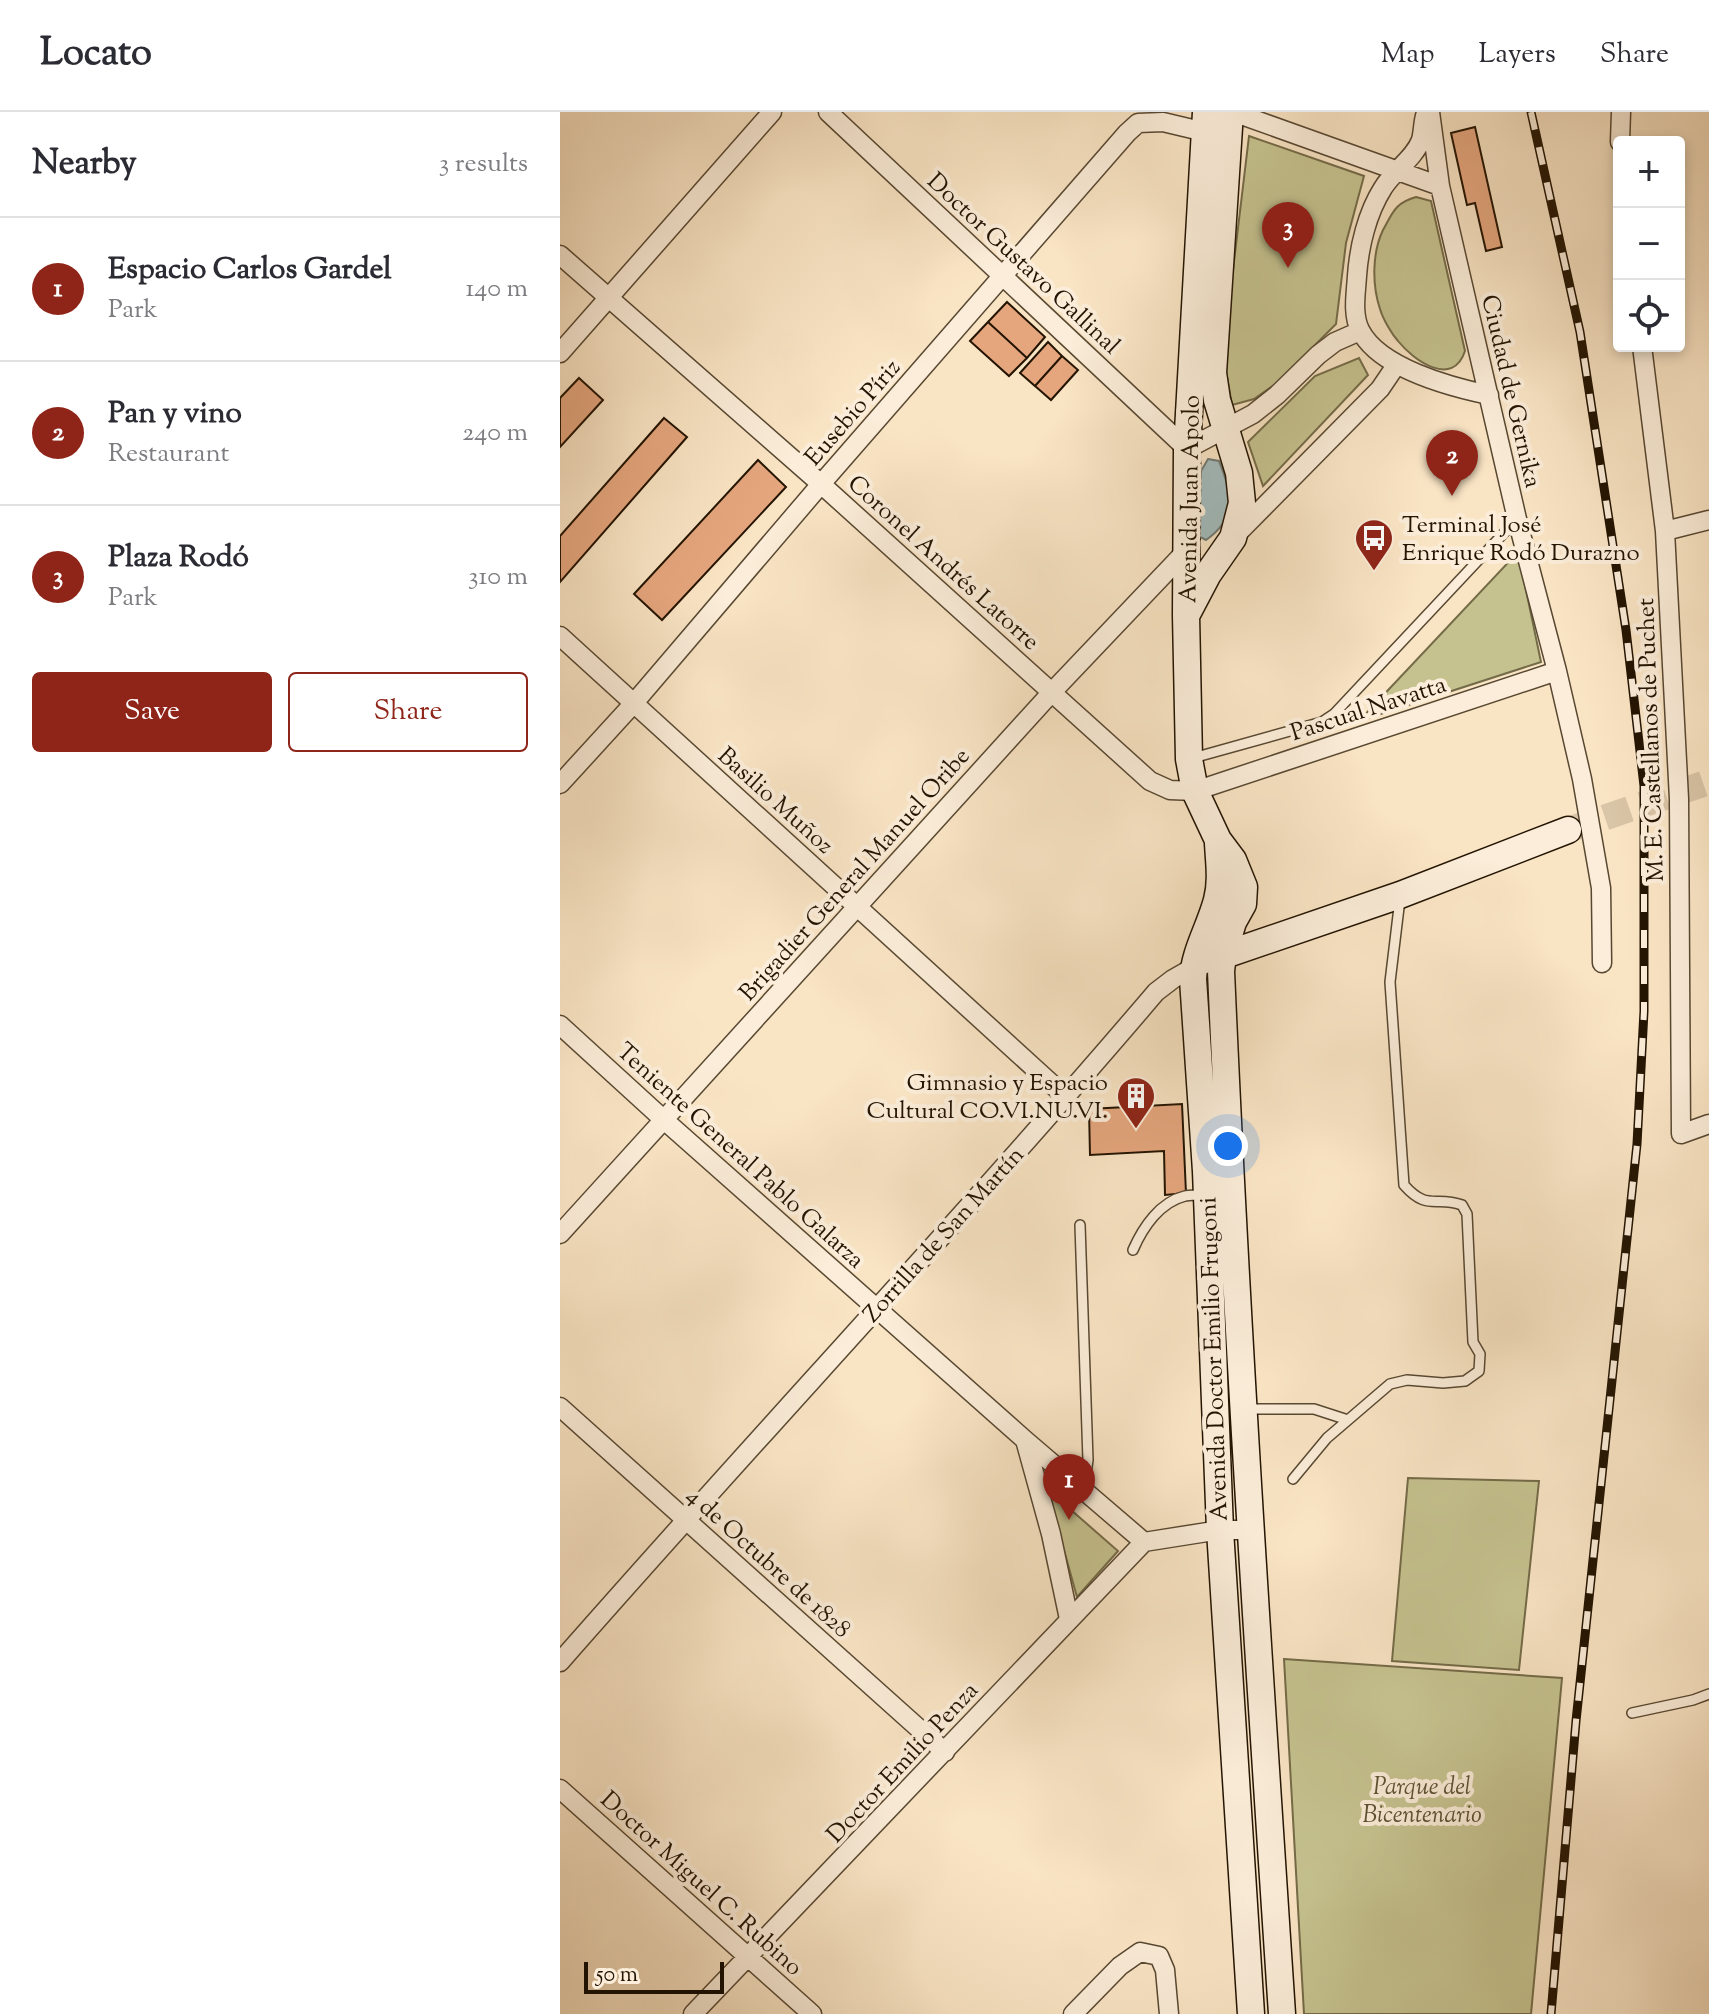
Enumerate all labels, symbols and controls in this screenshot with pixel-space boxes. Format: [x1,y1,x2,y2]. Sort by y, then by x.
text: Locato [40,28,152,82]
text: Map [1381,35,1434,75]
text: Layers [1478,35,1556,75]
text: Share [1600,35,1669,75]
map controls [1613,136,1685,352]
button: + [1613,136,1685,208]
text: Nearby [32,140,137,189]
text: 3 results [439,146,528,183]
street label: Doctor Gustavo Gallinal [918,166,1127,363]
pin: 3 [1262,202,1314,268]
button: − [1613,208,1685,280]
text: Espacio Carlos Gardel [108,249,392,292]
text: 1 [54,271,62,308]
text: 140 m [465,271,528,308]
button: locate [1613,280,1685,352]
text: Park [108,292,158,329]
street label: Ciudad de Gernika [1471,292,1549,491]
street label: Eusebio Píriz [798,353,909,474]
text: Pan y vino [108,393,242,436]
street label: Avenida Juan Apolo [1172,395,1210,603]
text: 2 [52,415,64,452]
text: 240 m [462,415,528,452]
pin: 2 [1426,430,1478,496]
text: Restaurant [108,436,229,473]
street label: Coronel Andrés Latorre [839,468,1046,659]
place label: Terminal José Enrique Rodó Durazno [1402,509,1640,571]
bus stop icon: Terminal José Enrique Rodó Durazno [1353,517,1395,572]
text: Plaza Rodó [108,537,249,580]
text: 3 [53,559,63,596]
text: 310 m [468,559,528,596]
text: Park [108,580,158,617]
street label: M. E. Castellanos de Puchet [1630,597,1674,883]
street label: Pascual Navatta [1286,669,1451,751]
button: Save [32,672,272,752]
button: Share [288,672,528,752]
street label: Basilio Muñoz [709,740,840,863]
street label: Brigadier General Manuel Oribe [732,741,979,1010]
street label: Teniente General Pablo Galarza [608,1036,871,1277]
place label: Gimnasio y Espacio Cultural CO.VI.NU.VI. [866,1067,1108,1129]
building icon: Gimnasio y Espacio Cultural CO.VI.NU.VI. [1115,1075,1157,1130]
your location [1208,1126,1248,1166]
street label: Zorrilla de San Martín [856,1140,1033,1331]
street label: Avenida Doctor Emilio Frugoni [1192,1196,1238,1522]
pin: 1 [1043,1454,1095,1520]
street label: 4 de Octubre de 1828 [678,1480,857,1647]
street label: Doctor Emilio Penza [820,1675,987,1851]
park label: Parque del Bicentenario [1362,1771,1482,1833]
street label: Doctor Miguel C. Rubino [592,1784,809,1985]
scale bar [584,1958,724,1994]
text: 50 m [596,1960,638,1992]

